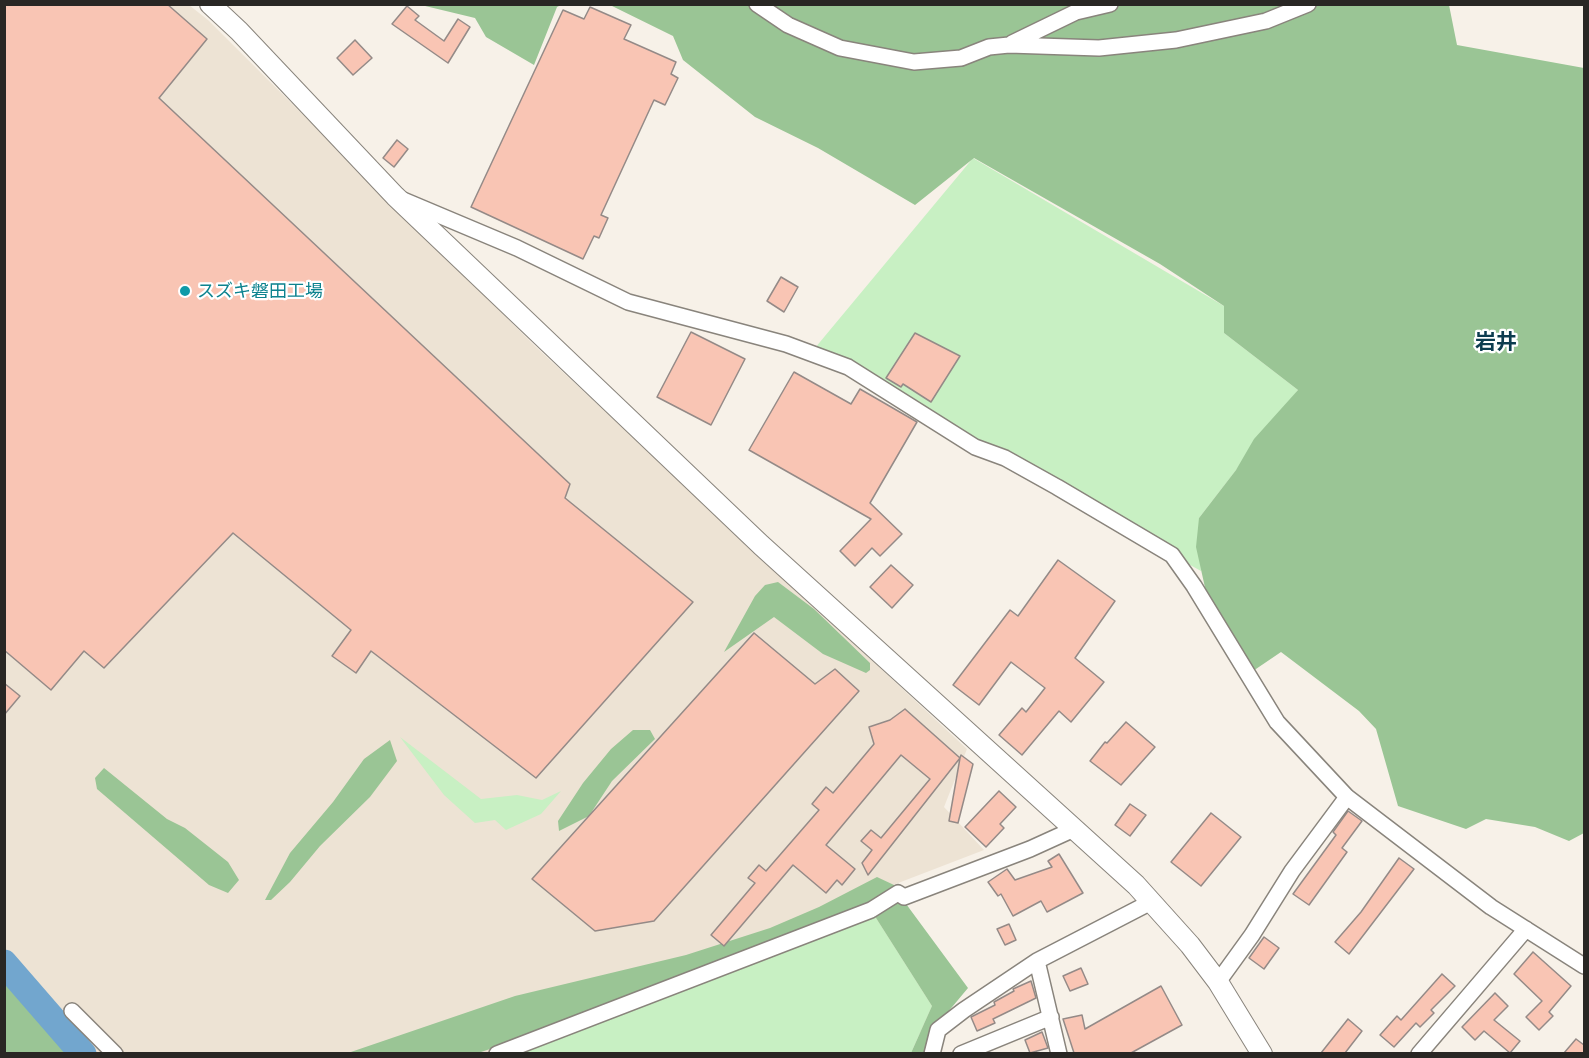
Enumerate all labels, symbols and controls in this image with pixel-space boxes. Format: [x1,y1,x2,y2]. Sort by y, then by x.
place label: スズキ磐田工場 [197,280,323,302]
marker: スズキ磐田工場 [178,284,192,298]
district label: 岩井 [1475,329,1517,355]

